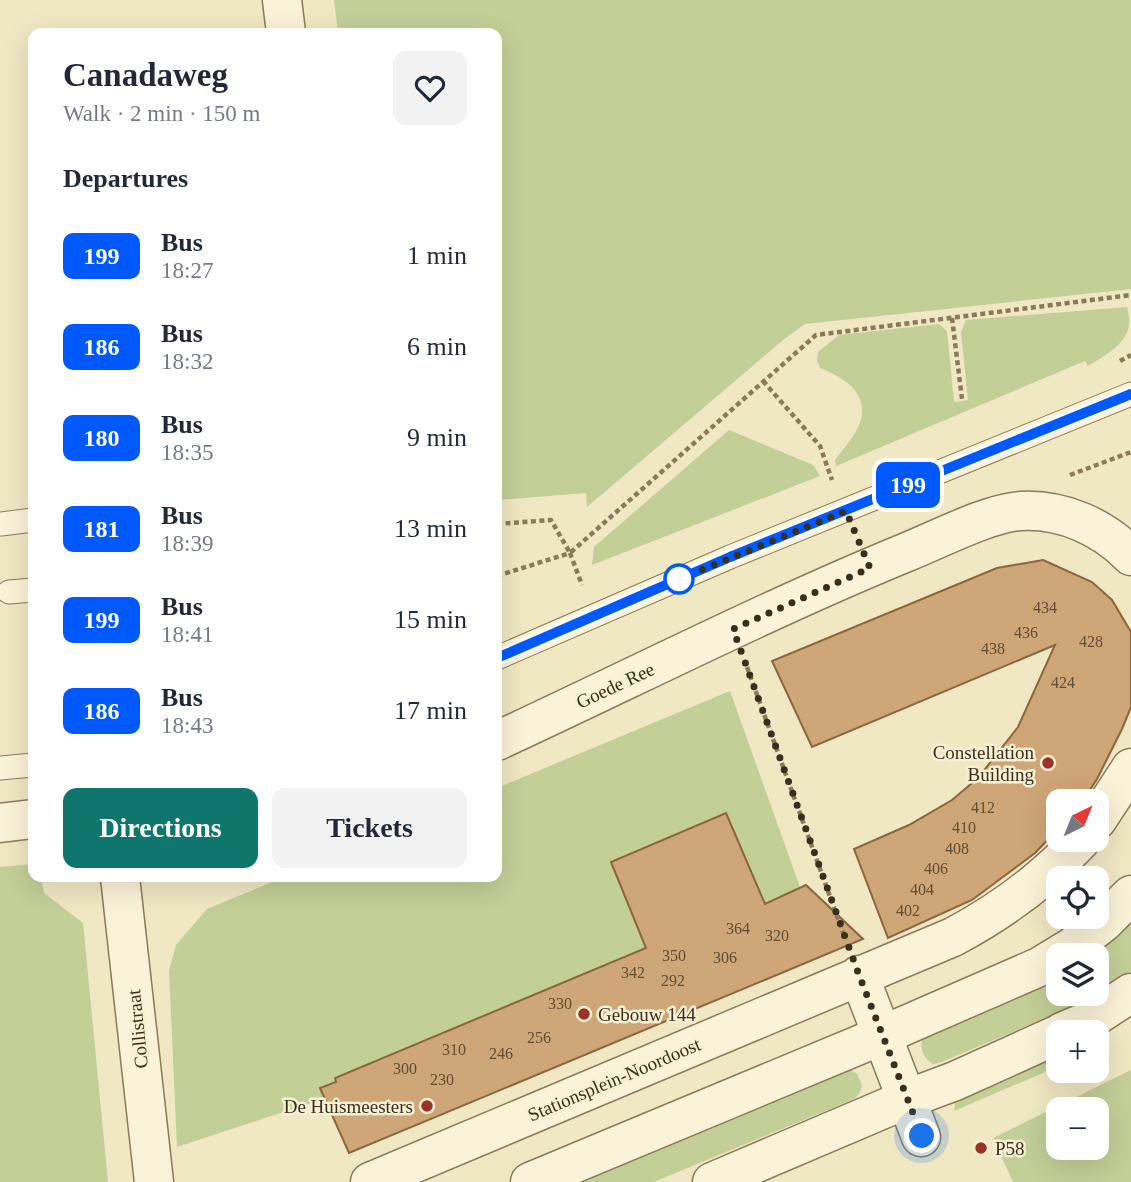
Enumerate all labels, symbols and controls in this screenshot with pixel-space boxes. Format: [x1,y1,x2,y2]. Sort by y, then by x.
button: heart [393,51,467,125]
text: Canadaweg [63,57,228,93]
text: Walk · 2 min · 150 m [63,101,260,126]
text: Departures [63,164,188,193]
text: Bus [161,228,203,257]
text: 1 min [407,241,467,270]
text: 199 [84,243,120,269]
text: 18:27 [161,258,213,283]
text: Bus [161,319,203,348]
text: 6 min [407,332,467,361]
text: 186 [84,334,120,360]
text: 18:32 [161,349,213,374]
text: Bus [161,410,203,439]
text: 9 min [407,423,467,452]
text: 180 [84,425,120,451]
text: 18:35 [161,440,213,465]
line badge: 199 [868,462,948,508]
text: 199 [890,472,926,498]
text: Bus [161,501,203,530]
text: 13 min [394,514,467,543]
text: 181 [84,516,120,542]
text: 18:39 [161,531,213,556]
unlabelled marker [664,564,694,594]
text: Bus [161,592,203,621]
house number: 434 [1033,599,1057,616]
text: 15 min [394,605,467,634]
text: 199 [84,607,120,633]
text: 18:41 [161,622,213,647]
house number: 436 [1014,624,1038,641]
house number: 428 [1079,633,1103,650]
house number: 438 [981,640,1005,657]
street label: Goede Ree [573,658,658,713]
house number: 424 [1051,674,1075,691]
text: Bus [161,683,203,712]
text: 17 min [394,696,467,725]
text: 186 [84,698,120,724]
text: 18:43 [161,713,213,738]
place label: Constellation Building [933,742,1034,785]
marker: Constellation Building [1040,755,1056,771]
button: Directions [63,788,258,868]
button: Tickets [272,788,467,868]
north arrow [1046,789,1110,852]
map controls [1046,789,1109,1160]
house number: 412 [971,799,995,816]
house number: 410 [952,819,976,836]
house number: 408 [945,840,969,857]
house number: 406 [924,860,948,877]
button: locate [1046,866,1109,929]
house number: 404 [910,881,934,898]
house number: 402 [896,902,920,919]
house number: 364 [726,920,750,937]
house number: 320 [765,927,789,944]
button: layers [1046,943,1109,1006]
house number: 350 [662,947,686,964]
house number: 306 [713,949,737,966]
house number: 342 [621,964,645,981]
house number: 292 [661,972,685,989]
street label: Collistraat [123,988,152,1069]
house number: 330 [548,995,572,1012]
place label: Gebouw 144 [598,1004,696,1025]
marker: Gebouw 144 [576,1006,592,1022]
button: + [1046,1020,1109,1083]
house number: 256 [527,1029,551,1046]
street label: Stationsplein-Noordoost [525,1033,704,1125]
house number: 310 [442,1041,466,1058]
house number: 246 [489,1045,513,1062]
house number: 300 [393,1060,417,1077]
house number: 230 [430,1071,454,1088]
place label: De Huismeesters [284,1096,413,1117]
button: − [1046,1097,1109,1160]
marker: De Huismeesters [419,1098,435,1114]
your location [904,1118,939,1153]
place label: P58 [995,1138,1025,1159]
marker: P58 [973,1140,989,1156]

